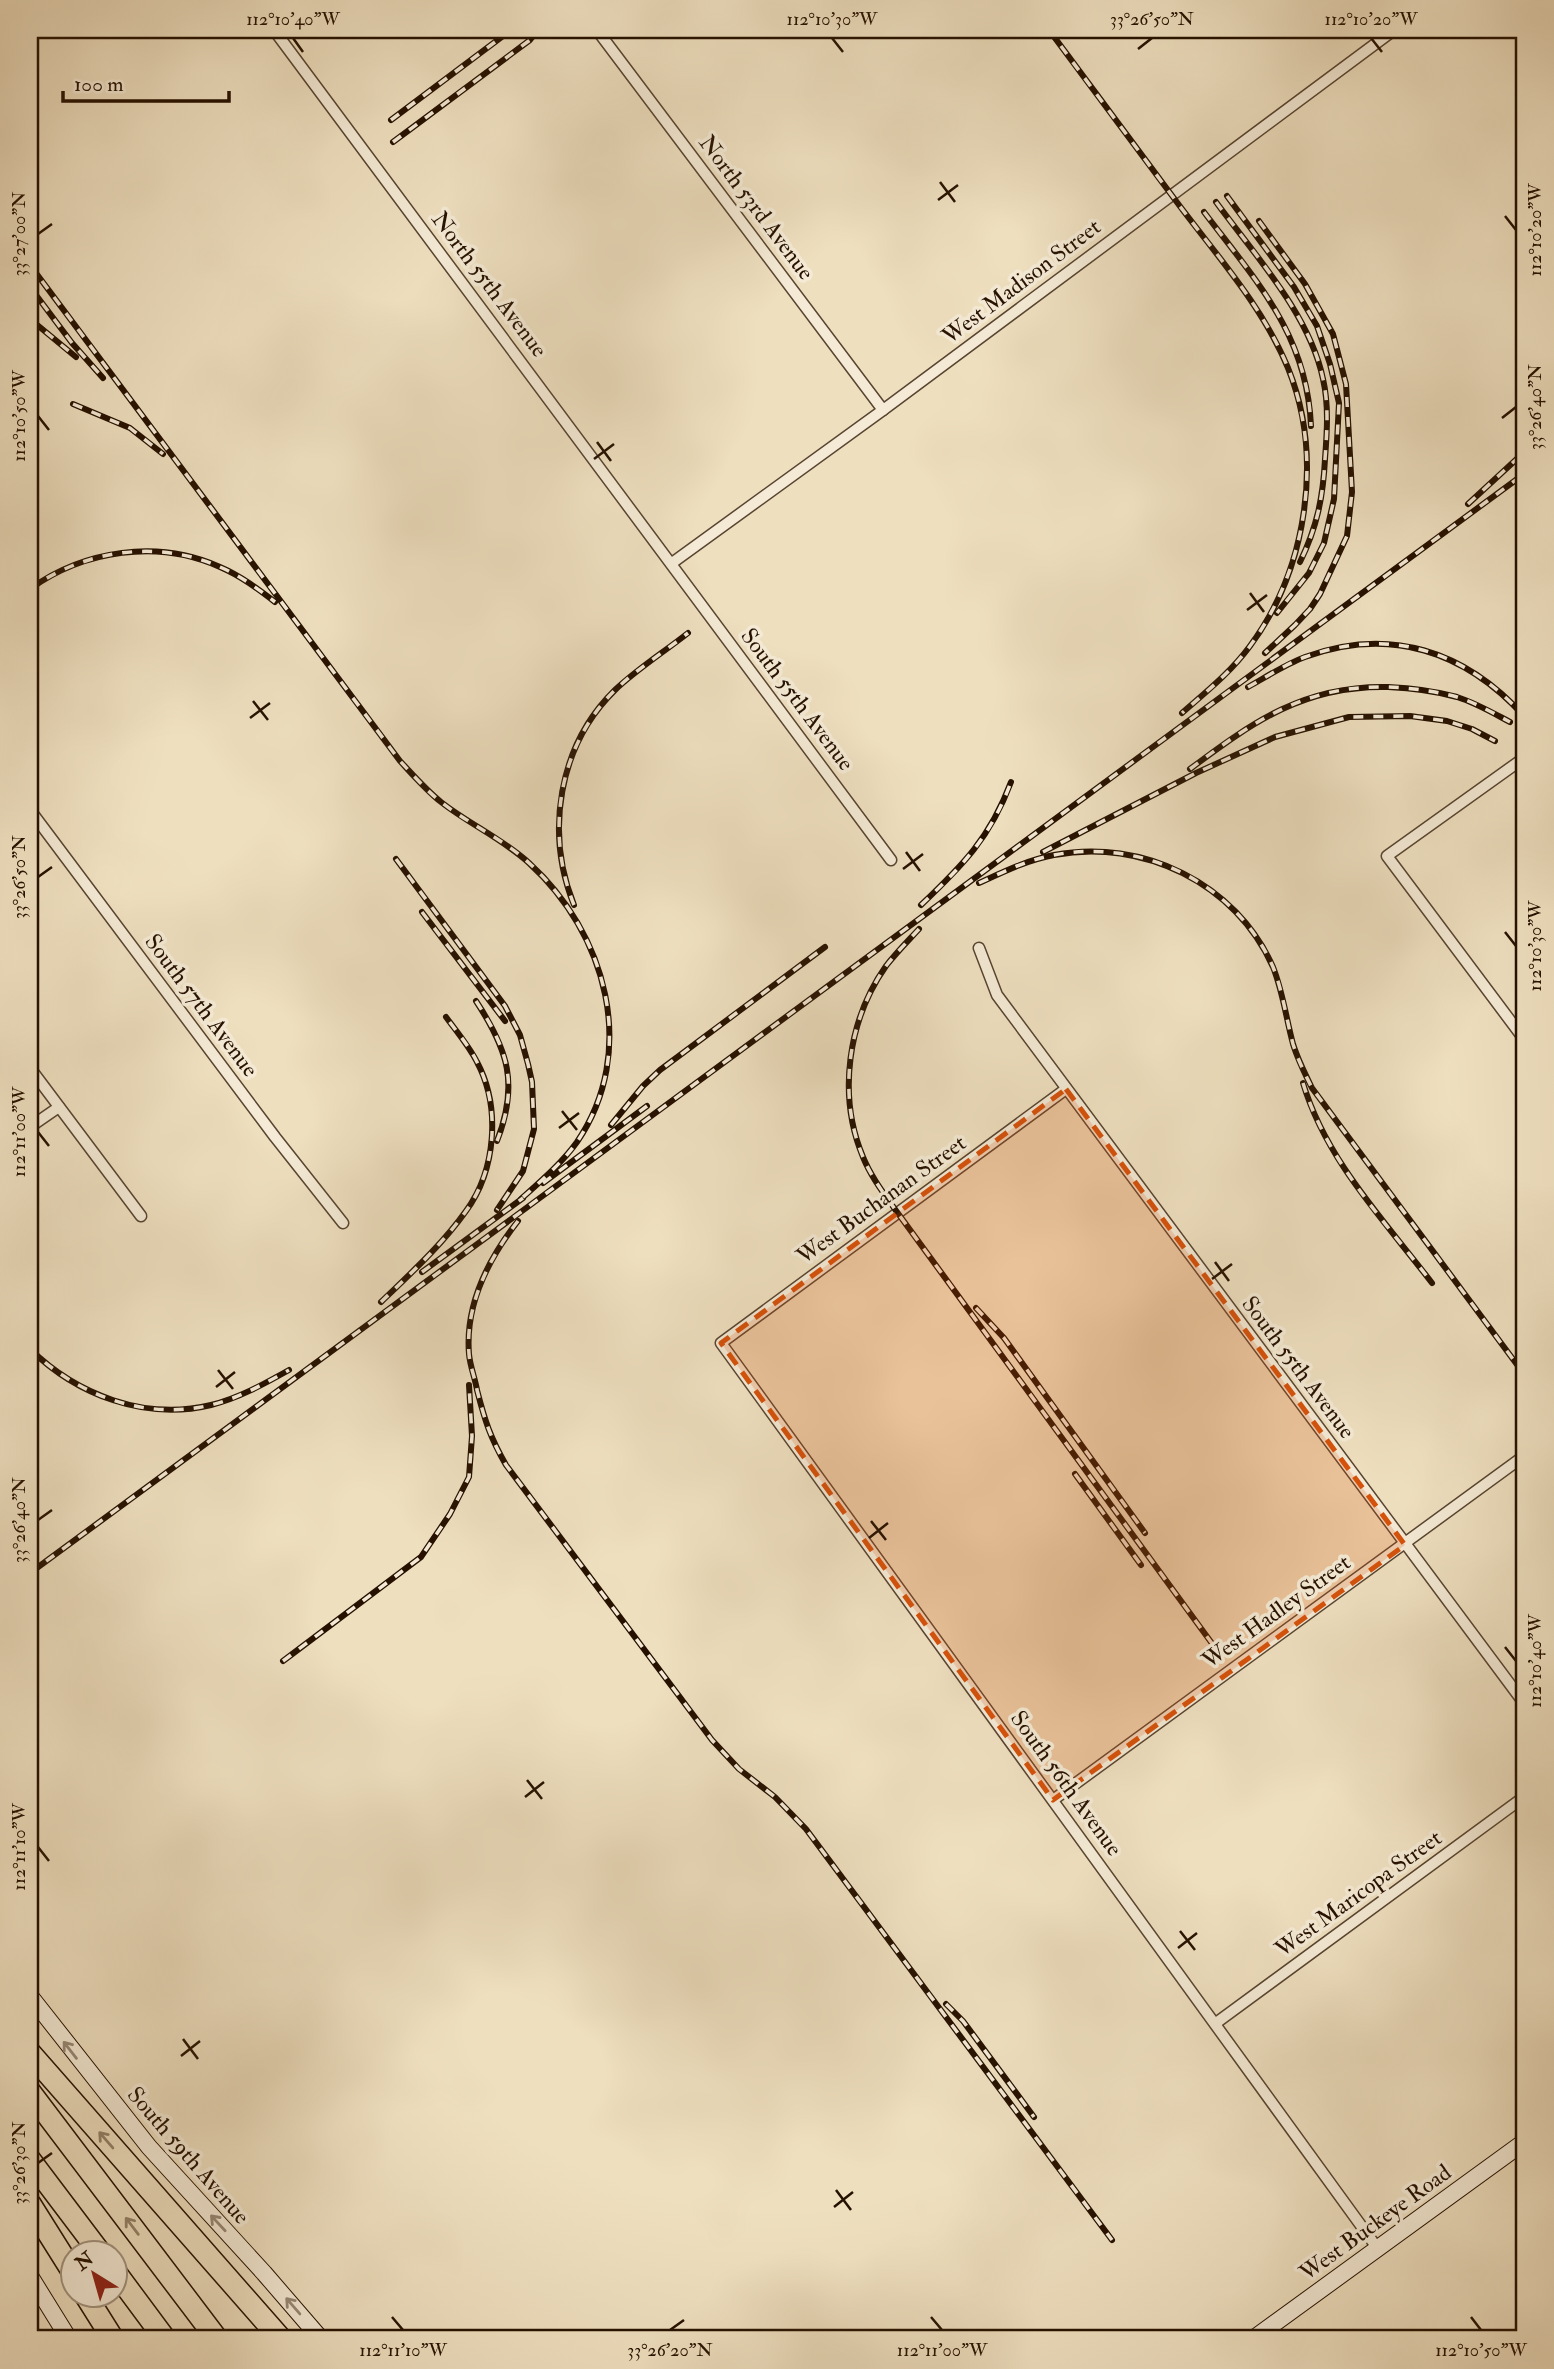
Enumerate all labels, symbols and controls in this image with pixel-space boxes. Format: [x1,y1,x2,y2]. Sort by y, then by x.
text: 112°10'40"W [246,8,340,31]
text: 112°10'30"W [787,8,878,31]
text: 33°26'50"N [1110,8,1194,31]
text: 112°10'20"W [1324,8,1418,31]
scale bar [63,60,229,104]
text: 100 m [74,71,124,98]
street label: North 53rd Avenue [693,129,821,286]
text: 112°10'20"W [1524,183,1547,277]
text: 33°27'00"N [8,192,31,276]
street label: North 55th Avenue [425,206,554,363]
street label: West Madison Street [935,212,1106,351]
text: 33°26'40"N [1524,364,1547,450]
text: 112°10'50"W [8,370,31,462]
street label: South 55th Avenue [734,622,861,777]
text: 33°26'50"N [8,835,31,919]
text: 112°10'30"W [1524,900,1547,991]
street label: South 57th Avenue [138,928,265,1083]
text: 112°11'00"W [8,1086,31,1177]
street label: West Buchanan Street [790,1128,972,1271]
street label: South 55th Avenue [1235,1290,1362,1445]
text: 33°26'40"N [8,1477,31,1563]
street label: West Hadley Street [1196,1548,1356,1676]
text: 112°10'40"W [1524,1614,1547,1708]
street label: South 56th Avenue [1004,1705,1129,1862]
text: 112°11'10"W [8,1803,31,1891]
street label: West Maricopa Street [1269,1823,1448,1965]
one-way arrow [63,2041,78,2060]
street label: South 59th Avenue [121,2081,257,2230]
text: 33°26'30"N [8,2121,31,2205]
one-way arrow [98,2132,114,2150]
street label: West Buckeye Road [1293,2158,1457,2288]
one-way arrow [209,2215,226,2232]
one-way arrow [124,2217,139,2235]
north arrow [60,2240,130,2310]
text: N [70,2246,99,2277]
one-way arrow [285,2297,301,2315]
text: 112°11'10"W [359,2339,447,2362]
text: 33°26'20"N [627,2339,713,2362]
text: 112°11'00"W [897,2339,988,2362]
text: 112°10'50"W [1435,2339,1527,2362]

